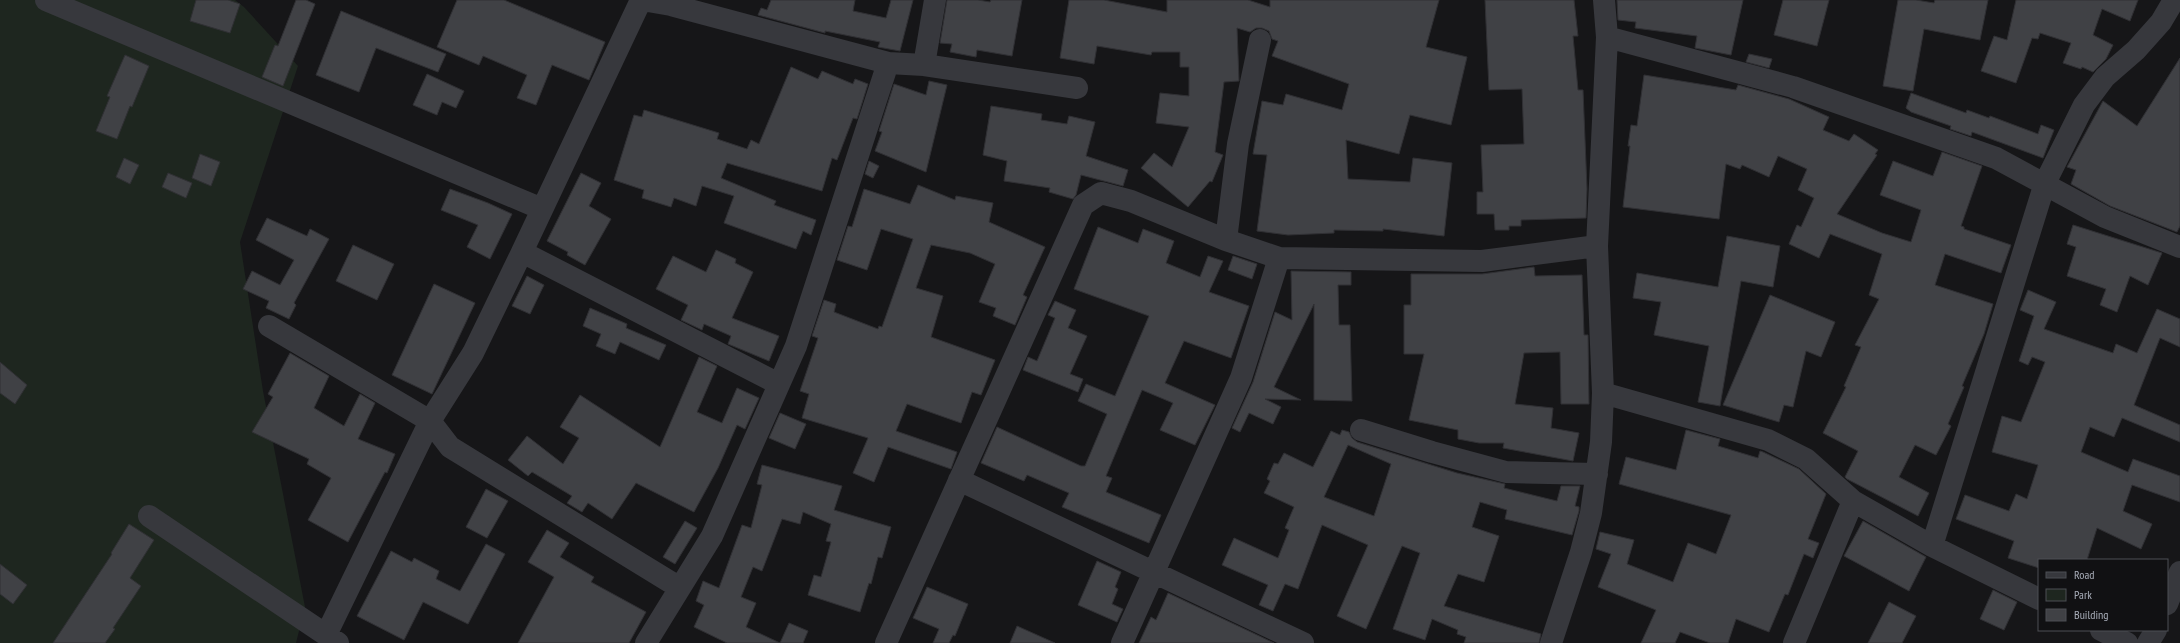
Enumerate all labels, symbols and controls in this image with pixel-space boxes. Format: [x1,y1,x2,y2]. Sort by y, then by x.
legend [2038,559,2168,631]
text: Road [2074,567,2094,582]
text: Park [2074,587,2092,602]
text: Building [2074,607,2109,622]

